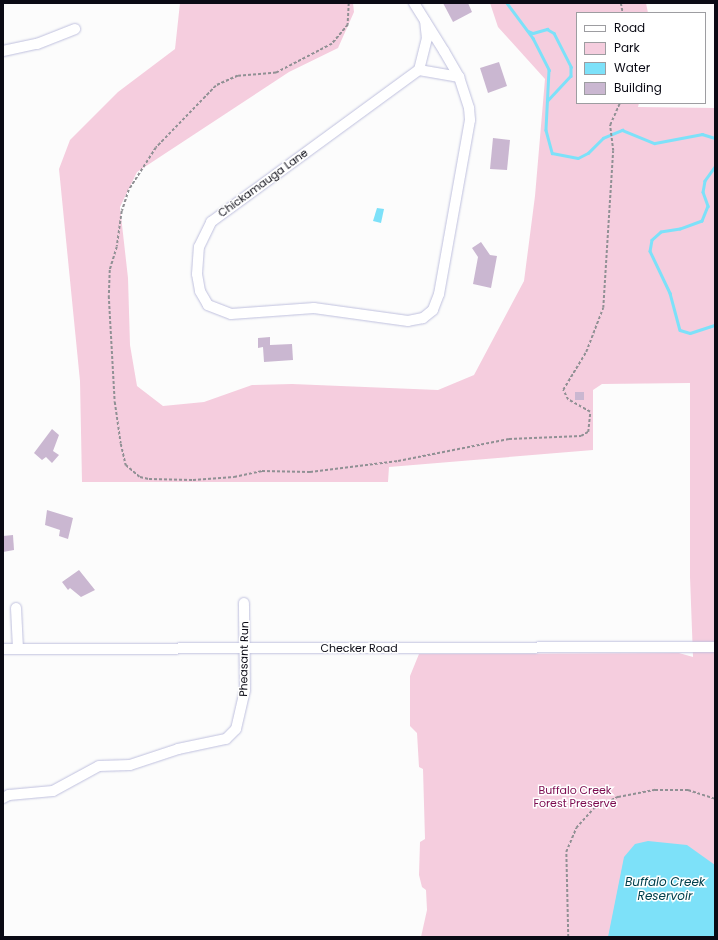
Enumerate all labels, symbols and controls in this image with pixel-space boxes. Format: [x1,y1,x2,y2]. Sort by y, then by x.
legend [576,12,706,104]
text: Road [614,19,645,36]
text: Park [614,39,640,56]
text: Water [614,59,650,76]
text: Building [614,79,662,96]
street label: Chickamauga Lane [216,146,310,220]
street label: Pheasant Run [237,621,251,697]
street label: Checker Road [320,641,398,655]
park label: Buffalo Creek Forest Preserve [533,784,617,810]
water label: Buffalo Creek Reservoir [625,875,705,903]

